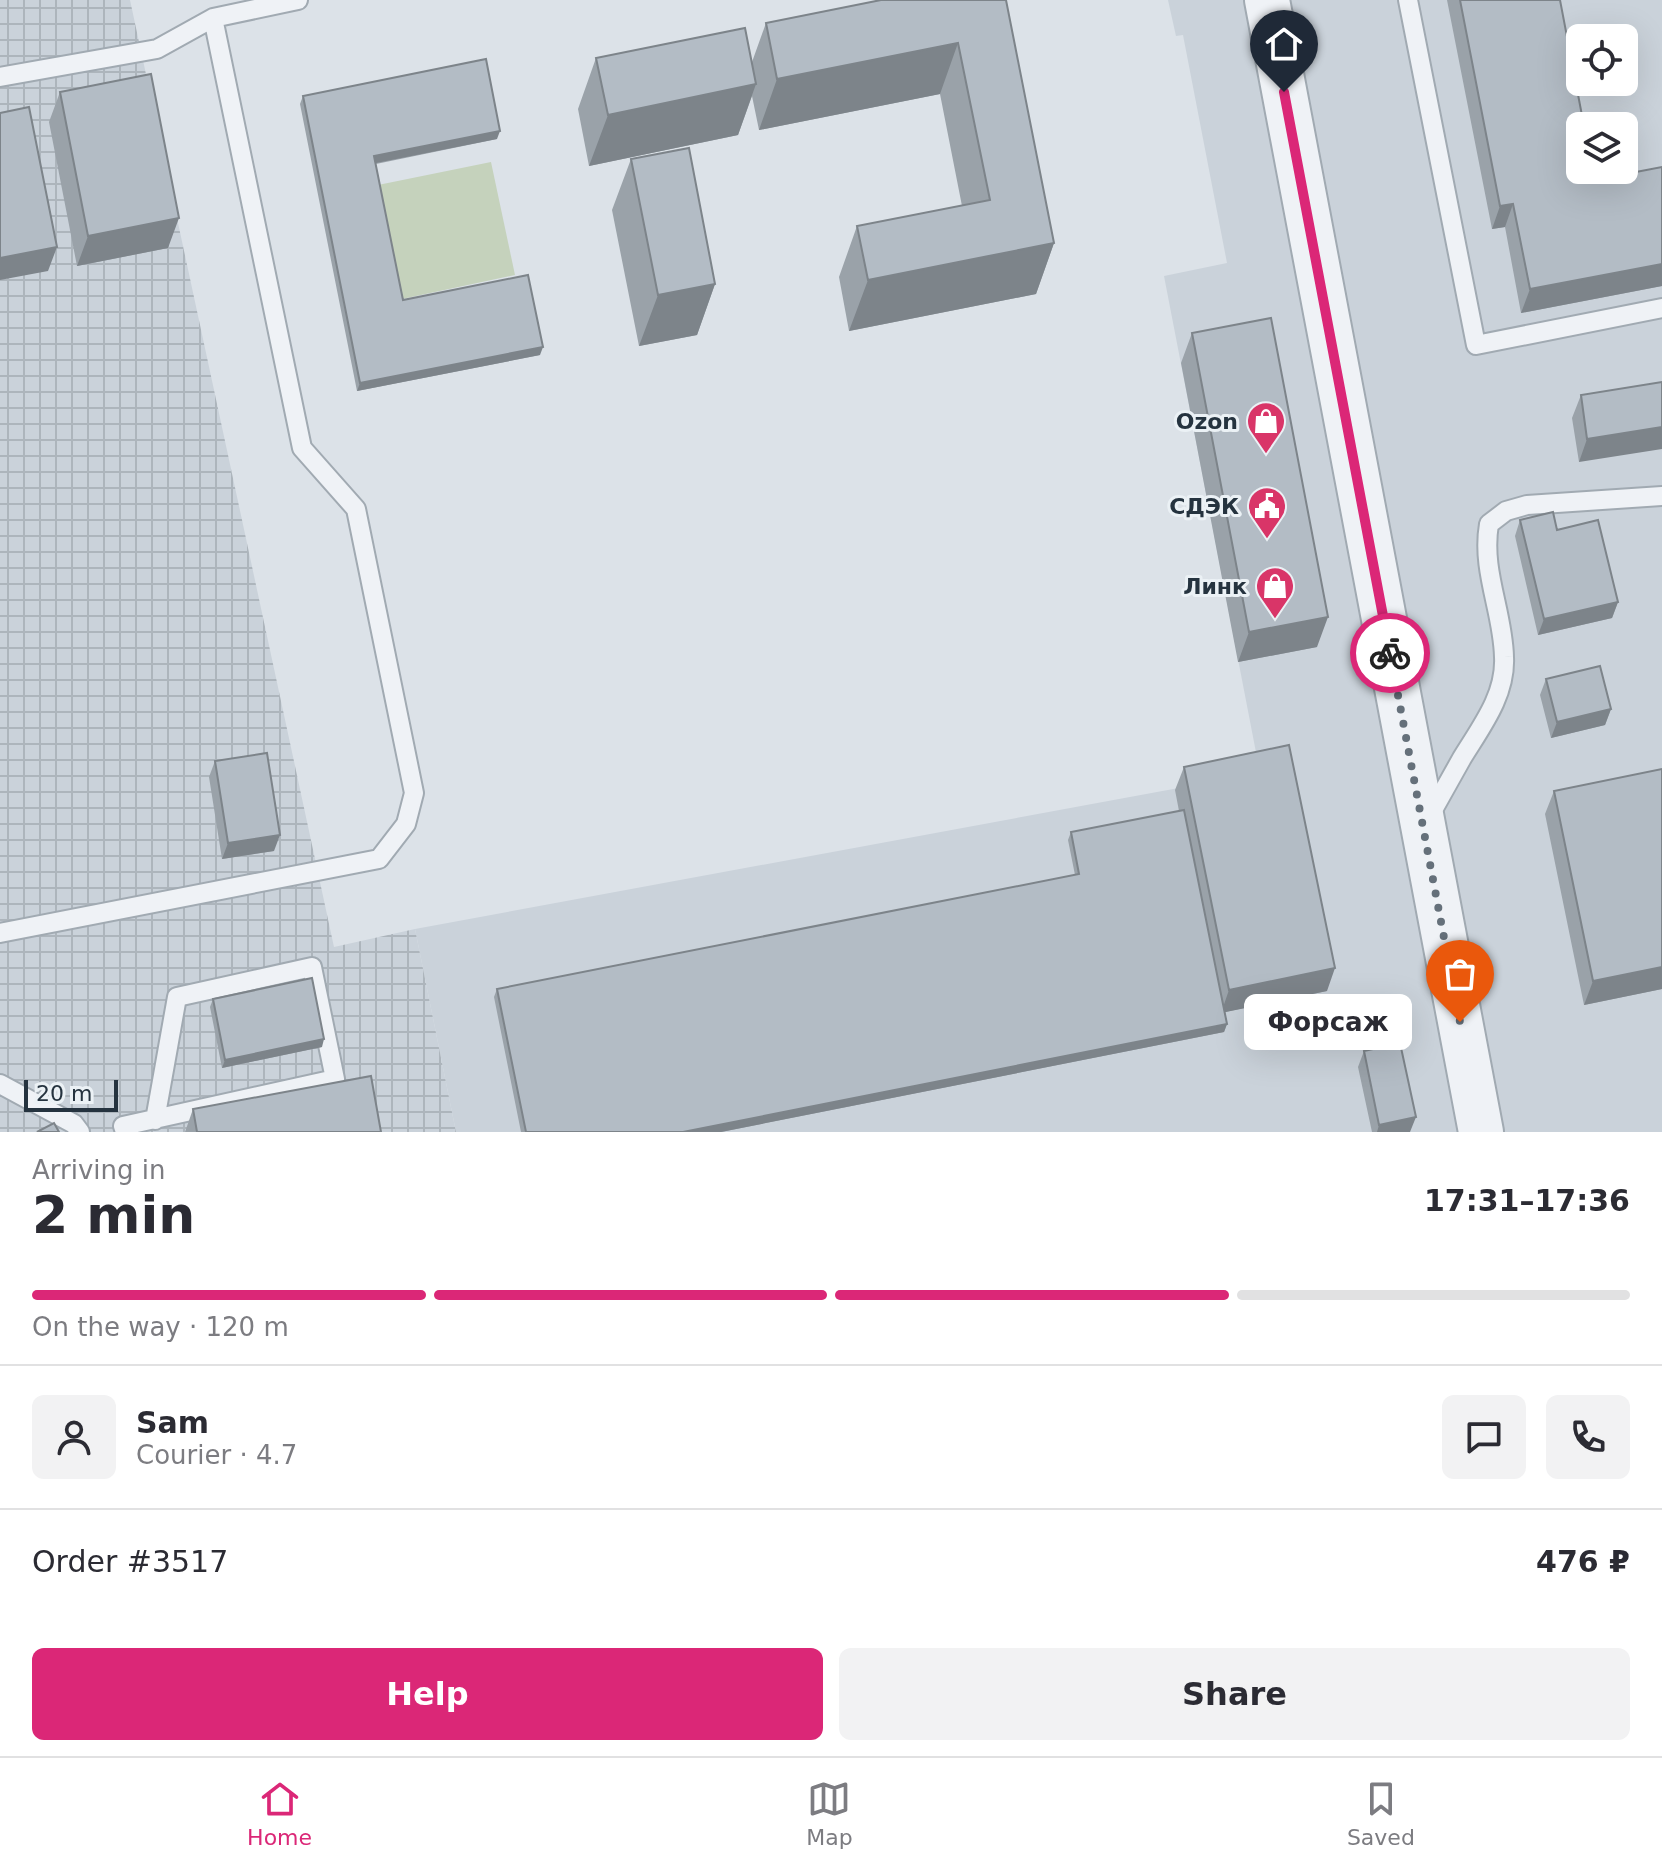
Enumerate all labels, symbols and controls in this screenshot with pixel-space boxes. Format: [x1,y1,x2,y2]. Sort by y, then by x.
pin [1250,10,1318,92]
icon: home [1262,22,1306,66]
map controls [1566,24,1638,184]
button: locate [1566,24,1638,96]
button: layers [1566,112,1638,184]
shop icon: Ozon [1245,400,1287,455]
place label: Ozon [1176,409,1238,434]
public building icon: СДЭК [1246,485,1288,540]
place label: СДЭК [1169,494,1239,519]
shop icon: Линк [1254,565,1296,620]
place label: Линк [1183,574,1247,599]
courier [1350,613,1430,693]
icon: bike [1368,631,1412,675]
pin [1426,940,1494,1022]
icon: bag [1438,952,1482,996]
callout: Форсаж [1244,994,1412,1050]
text: Форсаж [1267,1007,1389,1037]
scale bar [24,1076,118,1112]
text: 20 m [36,1081,92,1106]
text: Arriving in [32,1155,166,1185]
text: 17:31–17:36 [1424,1183,1630,1218]
text: 2 min [32,1185,195,1245]
text: On the way · 120 m [32,1312,289,1342]
button: person [32,1395,116,1479]
button: chat [1442,1395,1526,1479]
button: phone [1546,1395,1630,1479]
text: Sam [136,1405,209,1440]
text: Courier · 4.7 [136,1440,297,1470]
text: Order #3517 [32,1544,228,1579]
text: 476 ₽ [1536,1544,1630,1579]
button: Help [32,1648,823,1740]
button: Share [839,1648,1630,1740]
tab: Home [247,1777,312,1850]
tab: Map [806,1777,853,1850]
tab: Saved [1347,1777,1415,1850]

